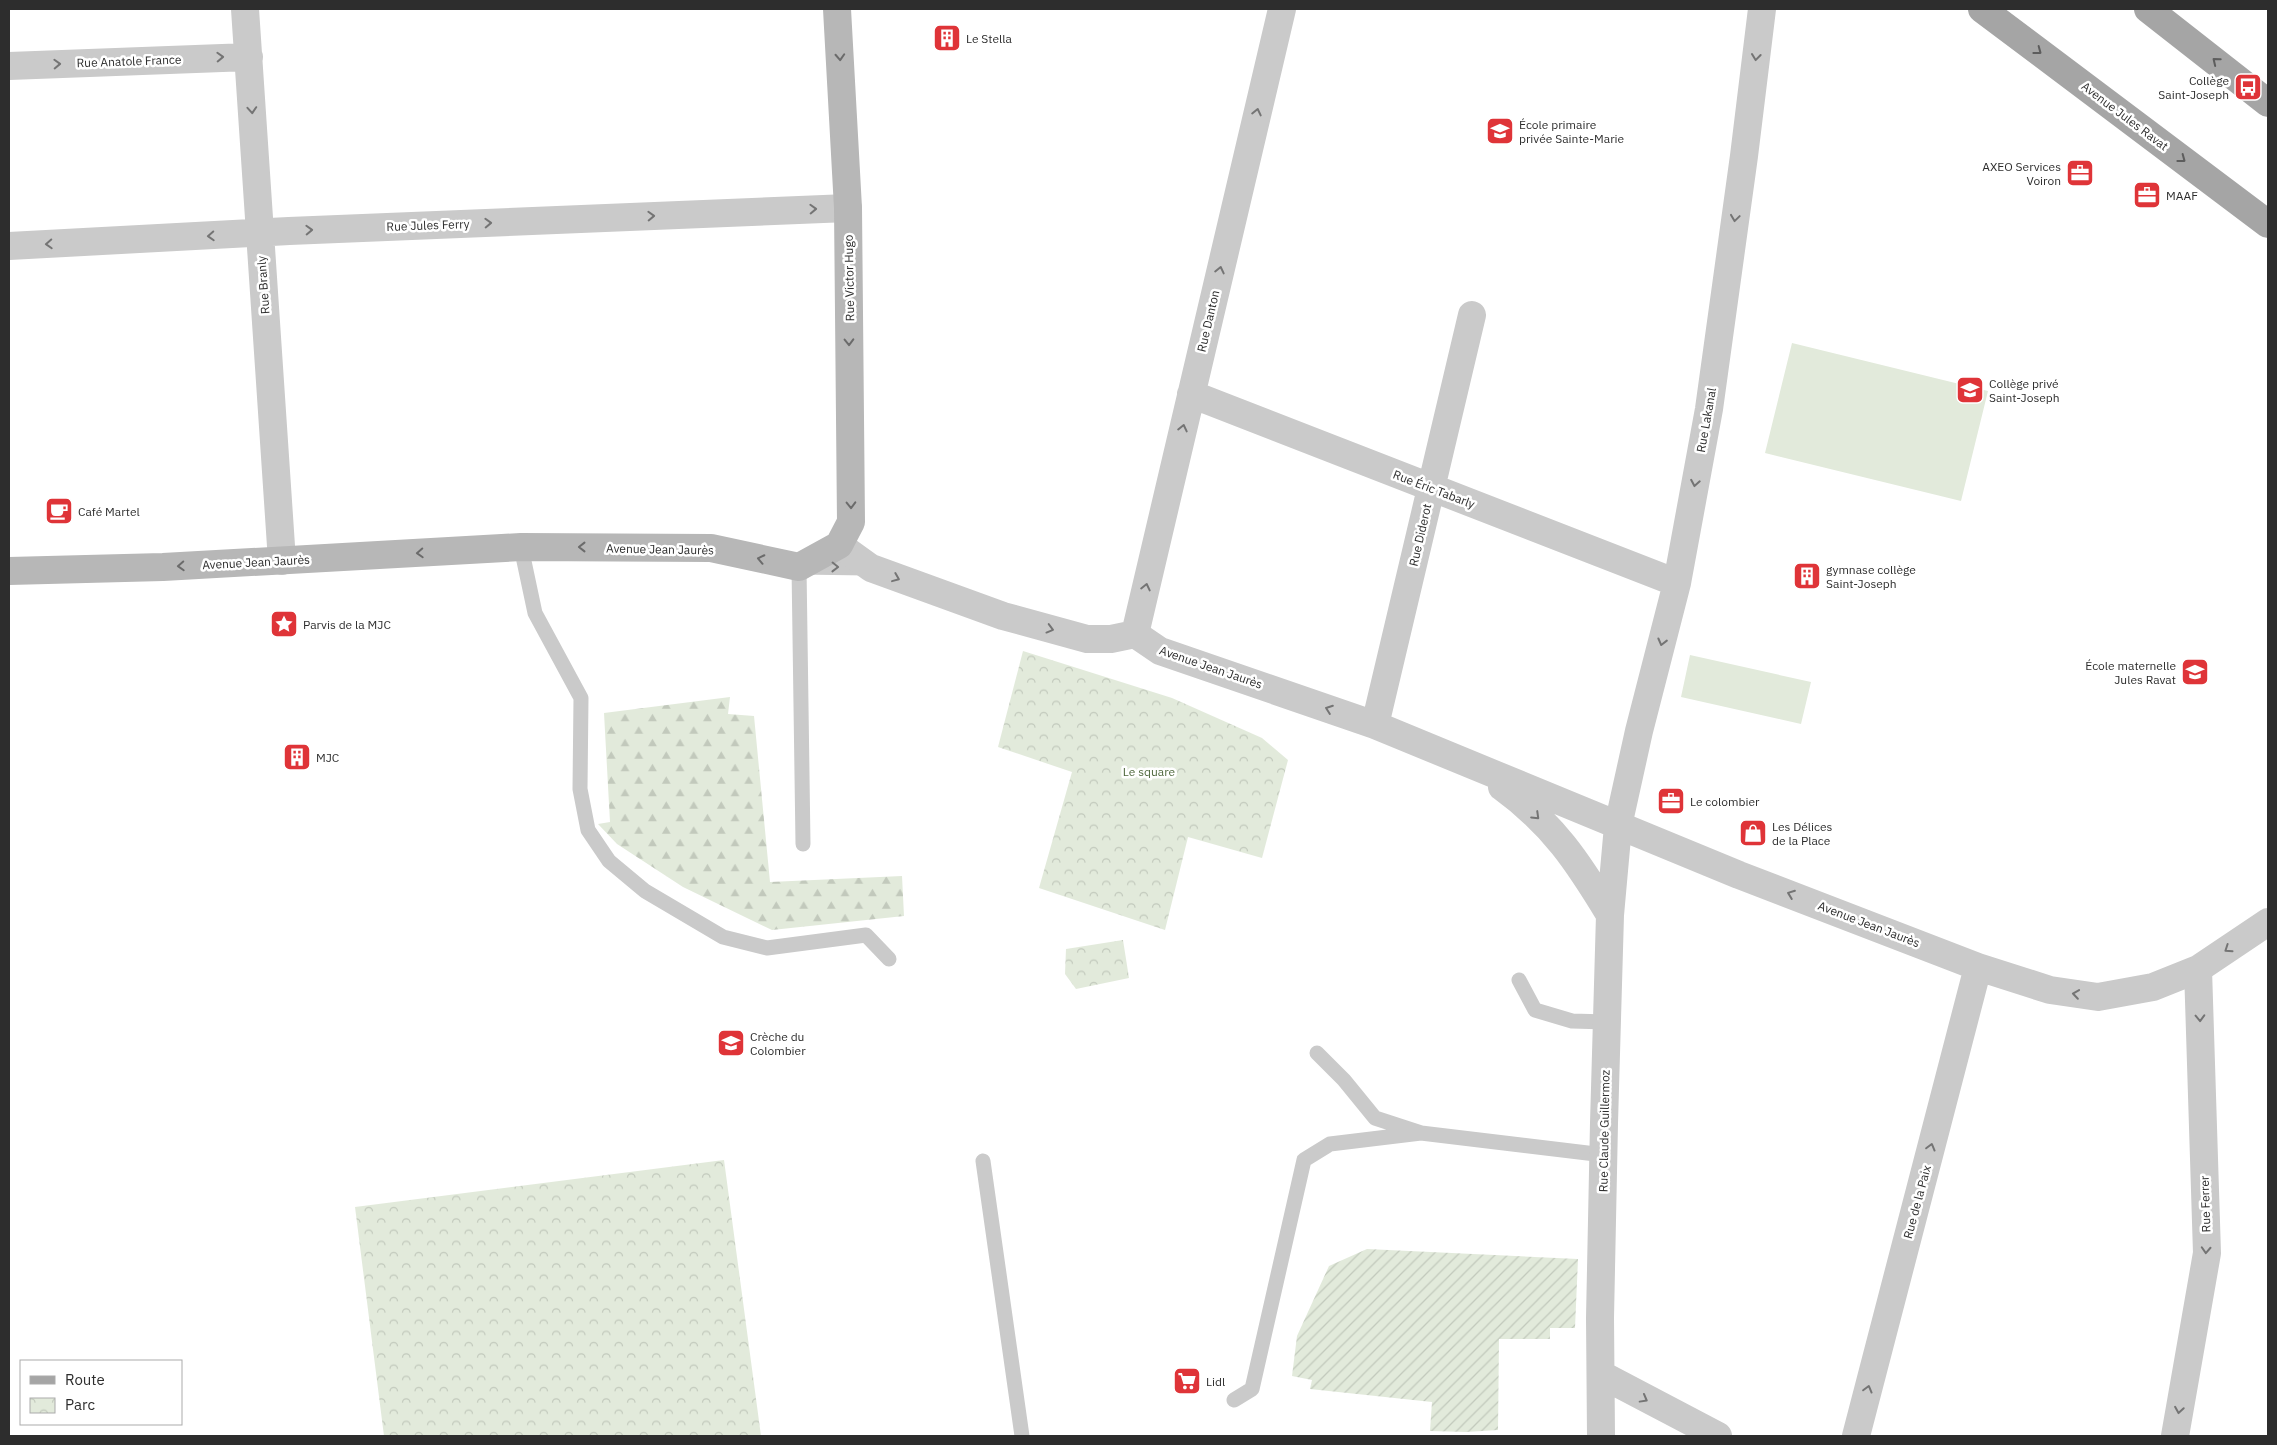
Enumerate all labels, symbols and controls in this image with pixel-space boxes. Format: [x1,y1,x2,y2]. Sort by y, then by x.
building icon: Le Stella [932,23,962,53]
place label: Le Stella [966,31,1013,46]
one-way arrow [2032,45,2042,54]
street label: Rue Anatole France [76,52,182,70]
one-way arrow [216,52,224,63]
one-way arrow [1751,53,1762,61]
one-way arrow [834,54,845,62]
one-way arrow [54,59,62,70]
one-way arrow [2213,59,2222,67]
bus stop icon: Collège Saint-Joseph [2233,72,2263,102]
place label: Collège Saint-Joseph [2158,73,2229,102]
street label: Avenue Jules Ravat [2079,79,2171,153]
one-way arrow [247,106,258,114]
one-way arrow [1251,108,1262,117]
school or university icon: École primaire privée Sainte-Marie [1485,116,1515,146]
place label: École primaire privée Sainte-Marie [1519,117,1625,146]
one-way arrow [2176,153,2186,162]
office icon: AXEO Services Voiron [2065,158,2095,188]
place label: AXEO Services Voiron [1982,159,2061,188]
office icon: MAAF [2132,180,2162,210]
place label: MAAF [2166,188,2198,203]
one-way arrow [809,204,817,215]
one-way arrow [648,211,655,221]
one-way arrow [1731,214,1741,223]
street label: Rue Jules Ferry [386,216,470,234]
one-way arrow [485,217,493,228]
one-way arrow [305,224,313,235]
one-way arrow [207,231,215,242]
street label: Rue Victor Hugo [841,234,857,321]
one-way arrow [45,239,53,250]
street label: Rue Branly [253,255,273,315]
one-way arrow [1214,266,1225,275]
street label: Rue Danton [1194,289,1222,353]
one-way arrow [844,338,854,346]
school or university icon: Collège privé Saint-Joseph [1955,375,1985,405]
place label: Collège privé Saint-Joseph [1989,376,2060,405]
street label: Rue Lakanal [1693,386,1719,454]
one-way arrow [1177,424,1188,433]
street label: Rue Éric Tabarly [1391,466,1477,512]
one-way arrow [1691,478,1701,487]
cafe icon: Café Martel [44,496,74,526]
one-way arrow [846,501,856,509]
street label: Rue Diderot [1406,502,1434,568]
place label: Café Martel [78,504,140,519]
street label: Avenue Jean Jaurès [606,541,714,557]
one-way arrow [578,542,586,553]
one-way arrow [416,548,424,559]
street label: Avenue Jean Jaurès [202,552,310,572]
one-way arrow [757,554,766,565]
one-way arrow [176,561,184,572]
building icon: gymnase collège Saint-Joseph [1792,561,1822,591]
one-way arrow [832,562,839,572]
place label: gymnase collège Saint-Joseph [1826,562,1916,591]
one-way arrow [891,572,900,582]
one-way arrow [1140,582,1151,591]
place icon: Parvis de la MJC [269,609,299,639]
place label: Parvis de la MJC [303,617,391,632]
one-way arrow [1046,623,1054,633]
one-way arrow [1657,637,1668,646]
street label: Avenue Jean Jaurès [1158,642,1265,692]
school or university icon: École maternelle Jules Ravat [2180,657,2210,687]
place label: École maternelle Jules Ravat [2085,658,2176,687]
one-way arrow [1325,705,1334,715]
building icon: MJC [282,742,312,772]
place label: MJC [316,750,340,765]
park label: Le square [1123,764,1176,779]
office icon: Le colombier [1656,786,1686,816]
place label: Le colombier [1690,794,1760,809]
one-way arrow [1531,810,1540,819]
shop icon: Les Délices de la Place [1738,818,1768,848]
place label: Les Délices de la Place [1772,819,1833,848]
one-way arrow [1787,890,1796,900]
street label: Avenue Jean Jaurès [1816,898,1922,950]
one-way arrow [2224,943,2234,952]
one-way arrow [2072,989,2080,1000]
one-way arrow [2194,1014,2205,1022]
school or university icon: Crèche du Colombier [716,1028,746,1058]
place label: Crèche du Colombier [750,1029,806,1058]
street label: Rue Claude Guillermoz [1595,1069,1613,1192]
one-way arrow [1926,1144,1936,1152]
street label: Rue de la Paix [1900,1164,1934,1240]
street label: Rue Ferrer [2196,1175,2213,1233]
one-way arrow [2201,1247,2211,1255]
legend [20,1360,182,1425]
supermarket icon: Lidl [1172,1366,1202,1396]
text: Route [65,1370,105,1389]
place label: Lidl [1206,1374,1225,1389]
one-way arrow [1863,1386,1873,1394]
one-way arrow [1639,1392,1648,1402]
text: Parc [65,1395,95,1414]
one-way arrow [2174,1407,2185,1415]

